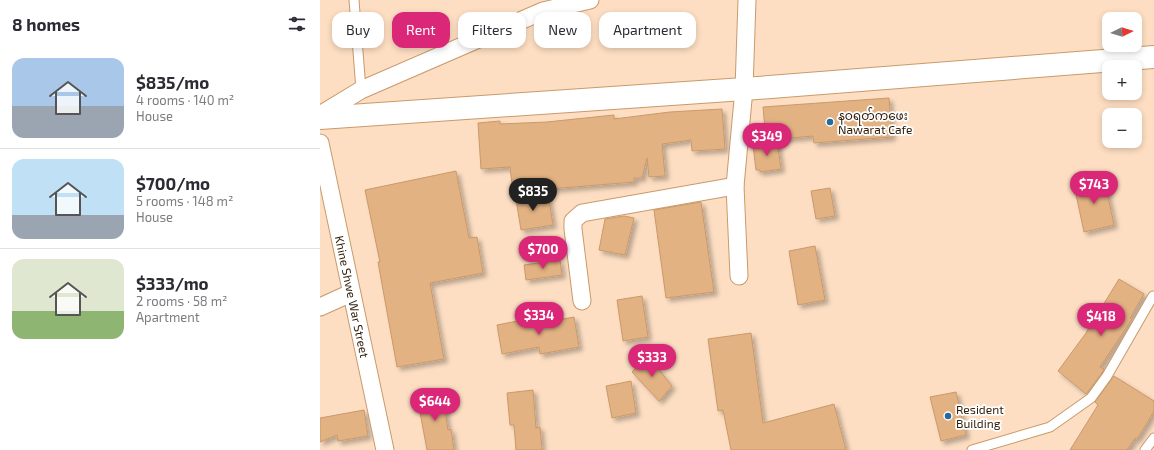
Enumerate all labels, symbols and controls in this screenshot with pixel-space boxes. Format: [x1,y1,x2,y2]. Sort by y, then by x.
chip: Buy [332,12,384,48]
chip: Rent [392,12,450,48]
chip: Filters [458,12,526,48]
chip: New [534,12,591,48]
chip: Apartment [599,12,696,48]
north arrow [1102,12,1142,52]
map controls [1102,12,1142,148]
icon: filters [286,13,308,35]
text: 8 homes [12,14,80,34]
button: + [1102,60,1142,100]
text: $835/mo [136,72,209,92]
icon: home [44,74,92,122]
text: 4 rooms · 140 m² [136,92,234,108]
place label: နဝရတ်ကဖေး Nawarat Cafe [838,107,912,136]
text: House [136,108,173,124]
button: − [1102,108,1142,148]
marker: နဝရတ်ကဖေး Nawarat Cafe [825,117,835,127]
pin: $349 [743,123,791,157]
text: $349 [752,128,782,144]
pin: $743 [1070,171,1118,205]
text: $700/mo [136,173,210,193]
icon: home [44,175,92,223]
text: $743 [1079,176,1109,192]
pin: $835 [509,178,557,212]
text: $835 [518,183,548,199]
text: 5 rooms · 148 m² [136,193,233,209]
text: House [136,209,173,225]
street label: Khine Shwe War Street [333,234,372,359]
pin: $700 [519,236,567,270]
text: $700 [528,241,558,257]
text: $333/mo [136,273,209,293]
icon: home [44,275,92,323]
text: 2 rooms · 58 m² [136,293,227,309]
pin: $334 [515,302,563,336]
pin: $418 [1077,303,1125,337]
text: $334 [524,307,554,323]
text: $418 [1086,308,1116,324]
text: Apartment [136,309,200,325]
pin: $333 [628,344,676,378]
text: $333 [637,349,667,365]
pin: $644 [411,388,459,422]
text: $644 [419,393,451,409]
place label: Resident Building [956,402,1004,430]
marker: Resident Building [943,411,953,421]

